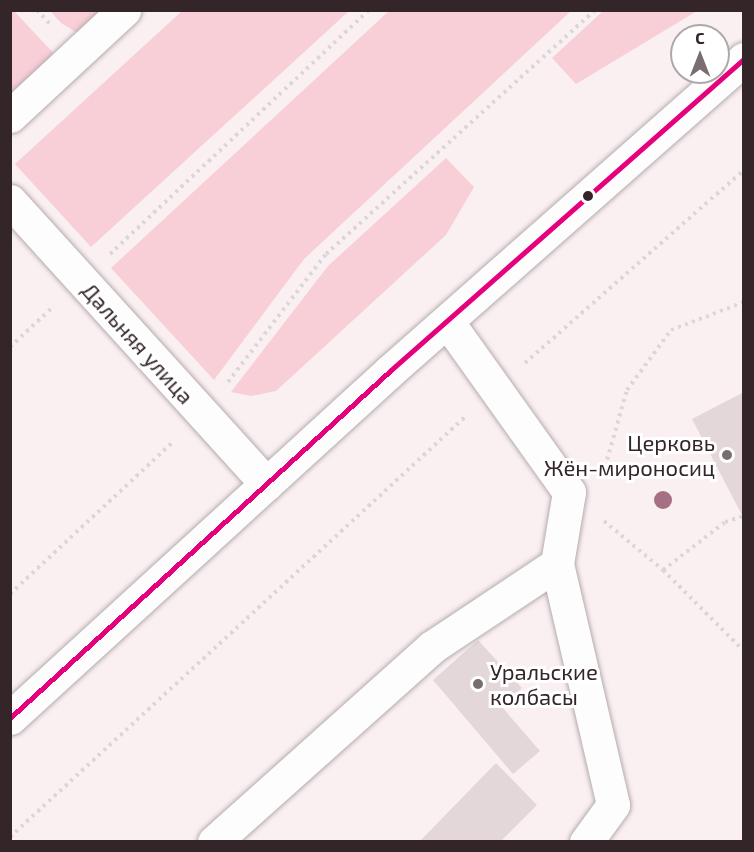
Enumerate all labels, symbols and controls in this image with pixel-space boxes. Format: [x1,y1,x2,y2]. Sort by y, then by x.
north arrow [670,24,730,84]
text: С [695,28,705,47]
unlabelled marker [582,190,594,202]
street label: Дальняя улица [77,277,199,409]
place label: Церковь Жён-мироносиц [544,429,715,481]
marker: Церковь Жён-мироносиц [720,448,734,462]
place label: Уральские колбасы [490,658,598,710]
marker: Уральские колбасы [471,677,485,691]

